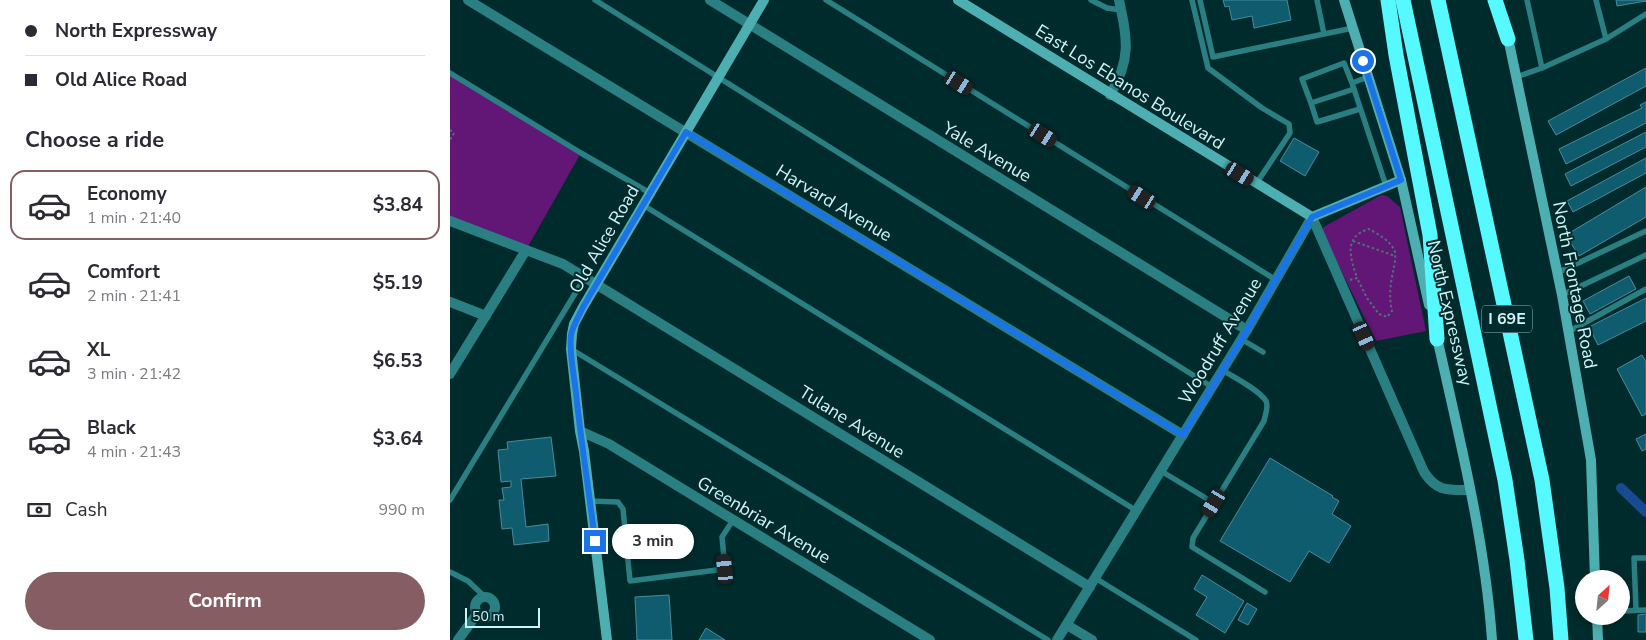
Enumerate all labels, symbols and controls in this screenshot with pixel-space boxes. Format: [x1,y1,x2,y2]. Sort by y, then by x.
text: North Expressway [55,18,217,44]
street label: East Los Ebanos Boulevard [1031,19,1229,155]
route start [1352,50,1374,72]
text: Old Alice Road [55,67,187,93]
car [942,69,975,97]
street label: Yale Avenue [937,116,1036,188]
car [1026,121,1059,149]
text: Choose a ride [25,125,164,155]
street label: Harvard Avenue [771,159,897,247]
car [1223,160,1256,188]
text: Economy [87,181,167,207]
street label: Old Alice Road [563,181,645,297]
icon: car [27,183,72,228]
car [1125,183,1158,211]
text: $3.84 [373,192,423,218]
street label: North Frontage Road [1547,199,1603,371]
text: 1 min · 21:40 [87,207,181,229]
street label: North Expressway [1422,238,1479,389]
text: Comfort [87,259,160,285]
icon: car [27,261,72,306]
text: $5.19 [373,270,423,296]
street label: Woodruff Avenue [1173,273,1267,409]
text: 2 min · 21:41 [87,285,181,307]
road number: I 69E [1482,306,1532,332]
car [1351,319,1376,353]
text: XL [87,337,110,363]
icon: car [27,339,72,384]
text: $6.53 [373,348,423,374]
text: 3 min · 21:42 [87,363,181,385]
street label: Tulane Avenue [795,380,909,464]
text: Black [87,415,136,441]
icon: car [27,417,72,462]
text: $3.64 [373,426,423,452]
text: 4 min · 21:43 [87,441,181,463]
street label: Greenbriar Avenue [693,471,835,569]
car [1199,486,1228,520]
icon: cash [25,496,53,524]
text: Cash [65,497,107,523]
text: 990 m [378,499,425,521]
callout: 3 min [612,524,695,558]
route end [584,530,606,552]
text: 3 min [632,530,674,552]
car [715,553,734,585]
north arrow [1575,570,1630,625]
map controls [1575,570,1630,625]
button: Confirm [25,572,425,630]
scale bar [465,605,540,628]
text: 50 m [472,607,504,626]

